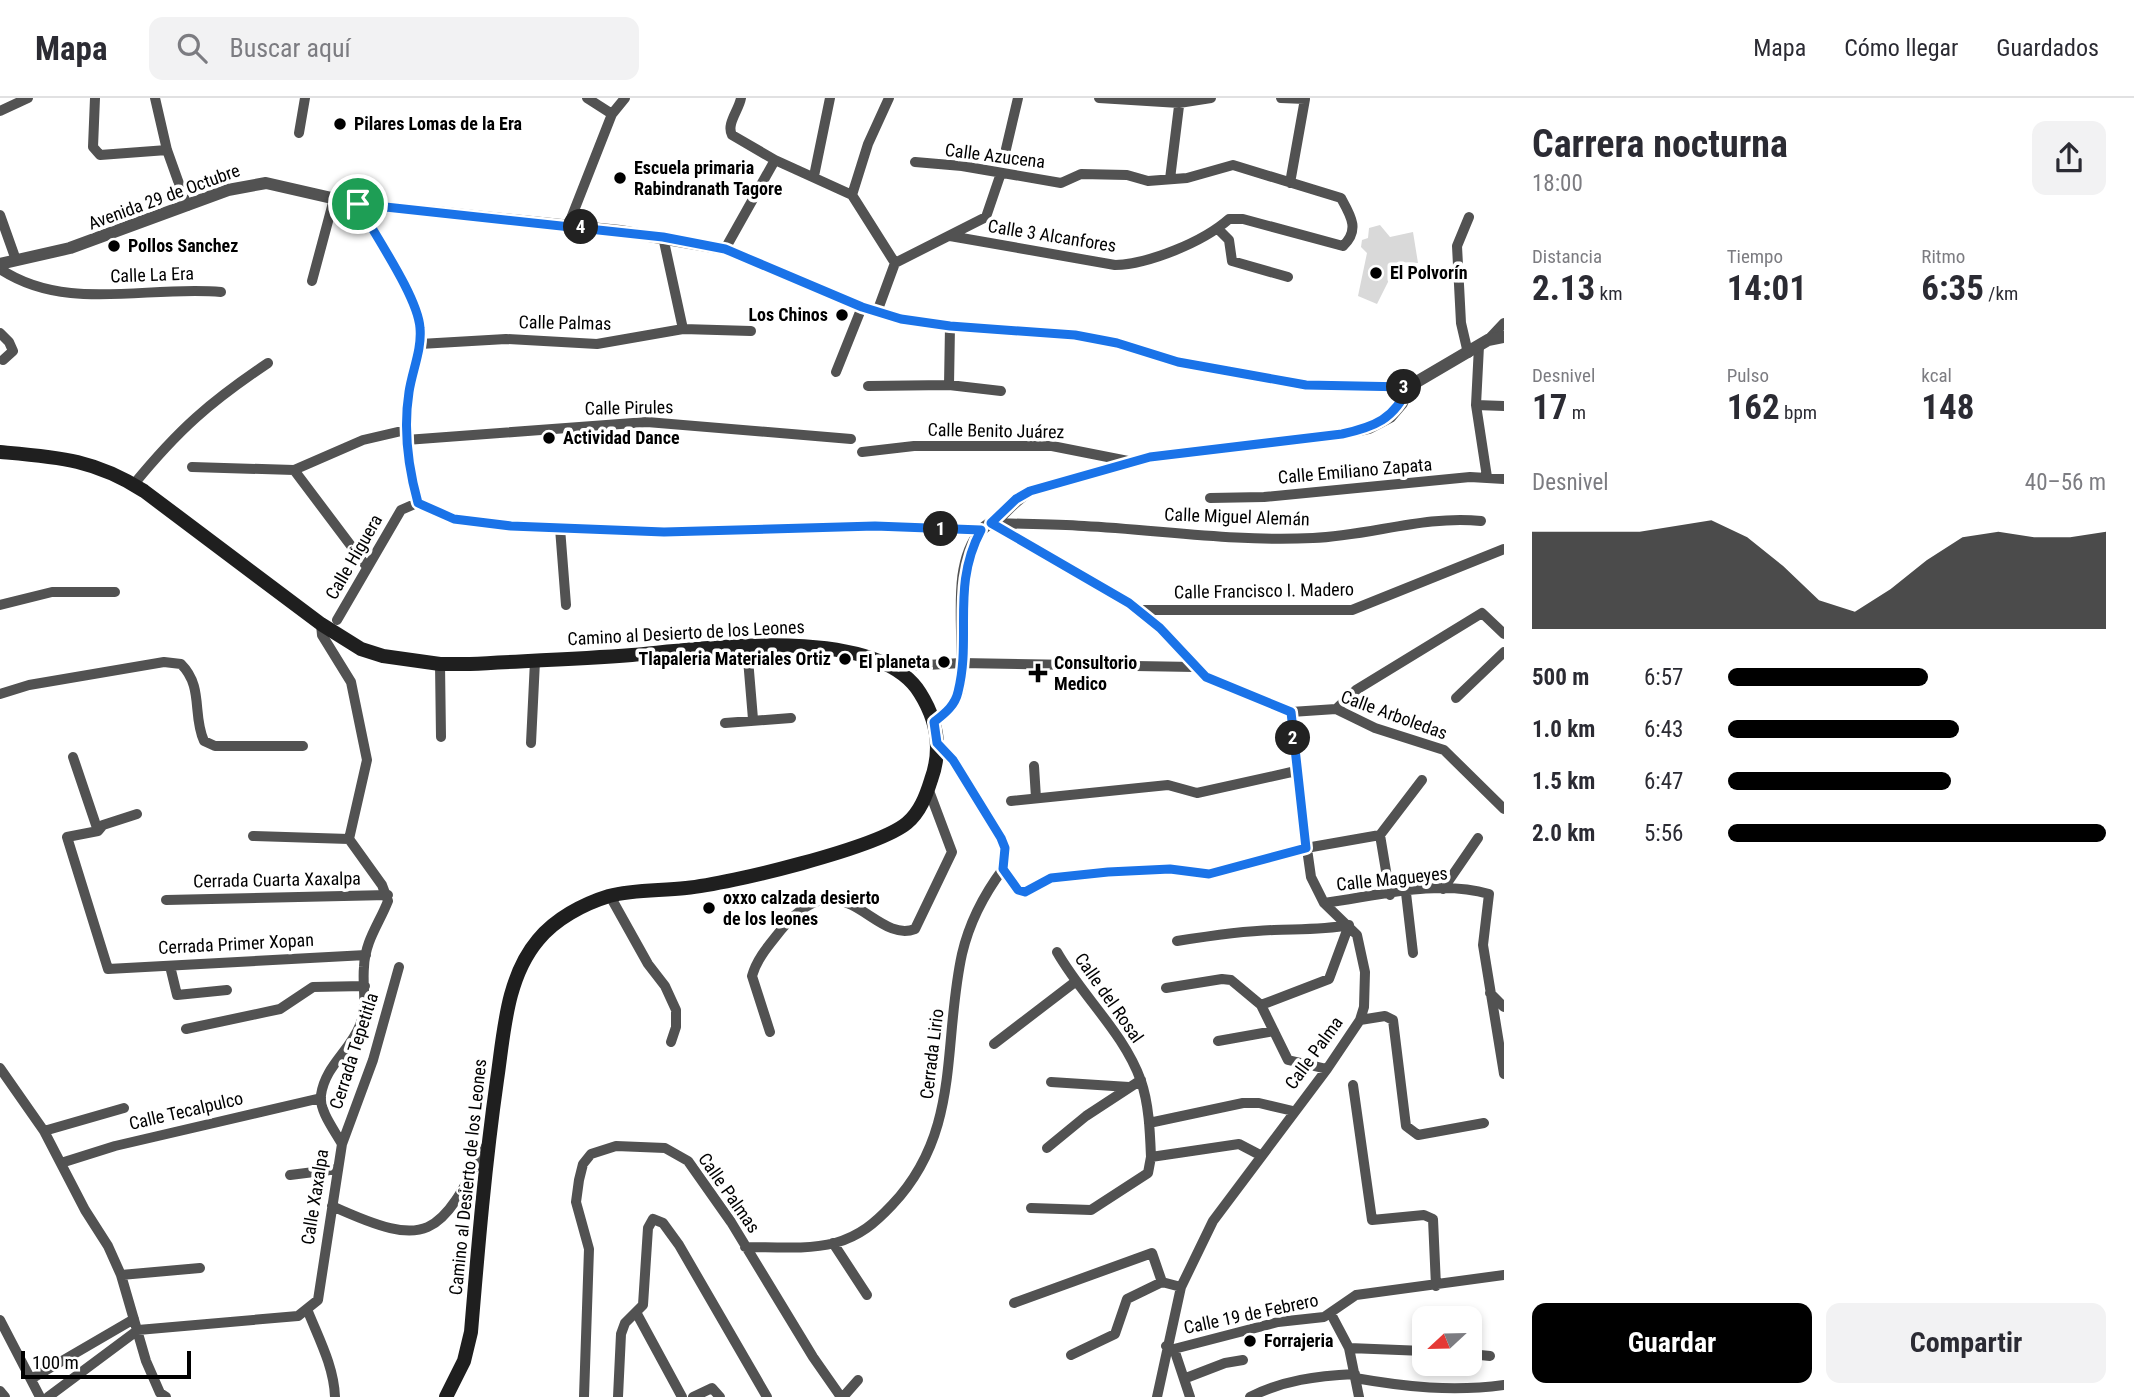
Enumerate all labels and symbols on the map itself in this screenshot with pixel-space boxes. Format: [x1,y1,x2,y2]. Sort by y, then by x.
place label: Pilares Lomas de la Era [354,113,522,134]
marker: Pilares Lomas de la Era [332,116,348,132]
street label: Calle Azucena [944,139,1046,172]
place label: Escuela primaria Rabindranath Tagore [634,157,783,199]
street label: Avenida 29 de Octubre [85,159,242,234]
marker: Escuela primaria Rabindranath Tagore [612,170,628,186]
pin [328,174,388,234]
pin: 4 [564,209,598,244]
street label: Calle 3 Alcanfores [986,215,1118,256]
place label: Pollos Sanchez [128,235,238,256]
marker: Pollos Sanchez [106,238,122,254]
place label: El Polvorín [1390,262,1468,283]
street label: Calle La Era [110,263,194,286]
marker: El Polvorín [1368,265,1384,281]
place label: Los Chinos [748,304,828,325]
marker: Los Chinos [834,307,850,323]
street label: Calle Palmas [518,311,612,334]
pin: 3 [1386,370,1422,404]
street label: Calle Pirules [584,396,674,419]
street label: Calle Benito Juárez [927,419,1065,442]
place label: Actividad Dance [563,427,680,448]
marker: Actividad Dance [541,430,557,446]
street label: Calle Emiliano Zapata [1277,453,1433,488]
street label: Calle Miguel Alemán [1164,503,1310,530]
street label: Calle Higuera [321,510,386,603]
pin: 1 [923,512,958,546]
street label: Calle Francisco I. Madero [1174,578,1354,603]
street label: Camino al Desierto de los Leones [567,616,805,649]
place label: Tlapaleria Materiales Ortiz [638,648,831,669]
marker: Tlapaleria Materiales Ortiz [837,651,853,667]
place label: El planeta [859,651,930,672]
place label: Consultorio Medico [1054,652,1137,694]
marker: El planeta [936,654,952,670]
marker: Consultorio Medico [1028,663,1048,683]
street label: Calle Arboledas [1338,686,1450,744]
pin: 2 [1276,720,1310,756]
street label: Calle Magueyes [1335,862,1449,895]
street label: Cerrada Cuarta Xaxalpa [193,868,361,891]
place label: oxxo calzada desierto de los leones [723,887,880,929]
marker: oxxo calzada desierto de los leones [701,900,717,916]
street label: Cerrada Primer Xopan [158,929,314,958]
street label: Calle del Rosal [1071,949,1148,1047]
street label: Cerrada Tepetitla [325,990,382,1112]
street label: Cerrada Lirio [916,1008,947,1100]
street label: Calle Palma [1280,1012,1347,1093]
street label: Camino al Desierto de los Leones [445,1058,490,1296]
street label: Calle Tecalpulco [127,1087,245,1134]
street label: Calle Xaxalpa [297,1148,332,1246]
street label: Calle Palmas [694,1149,765,1237]
street label: Calle 19 de Febrero [1182,1289,1320,1338]
north arrow [1412,1306,1482,1376]
place label: Forrajeria [1264,1330,1333,1351]
marker: Forrajeria [1242,1333,1258,1349]
scale bar [21,1348,191,1380]

